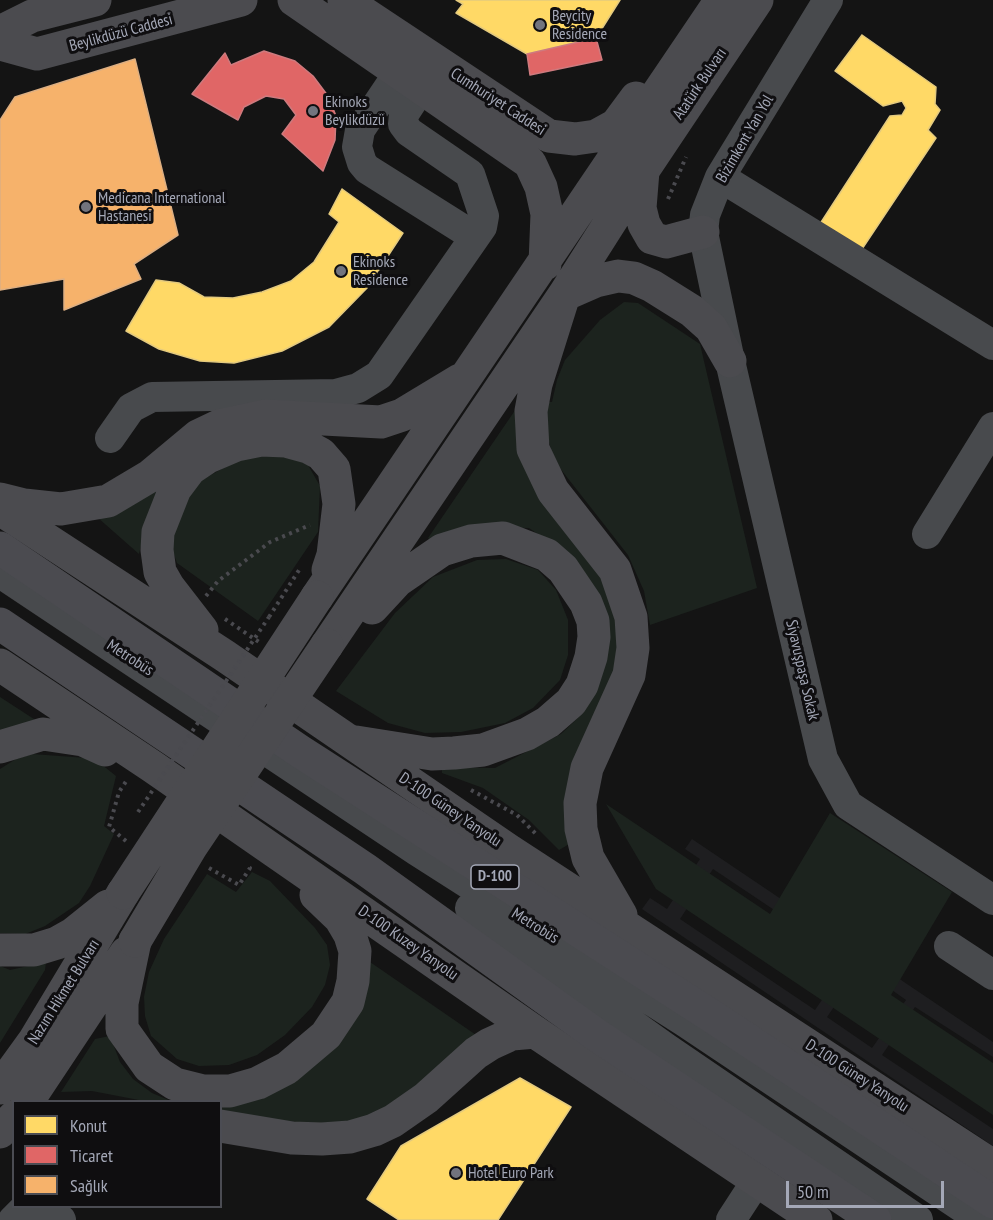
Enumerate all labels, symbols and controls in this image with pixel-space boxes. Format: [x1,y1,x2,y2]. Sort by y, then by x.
place label: Beycity Residence [552,6,607,44]
street label: Beylikdüzü Caddesi [67,10,175,56]
marker: Beycity Residence [533,18,547,32]
street label: Atatürk Bulvarı [669,45,731,123]
street label: Cumhuriyet Caddesi [447,64,549,140]
place label: Ekinoks Beylikdüzü [325,92,385,130]
street label: Bizimkent Yan Yol [712,92,778,186]
marker: Ekinoks Beylikdüzü [306,104,320,118]
place label: Medicana International Hastanesi [98,188,225,226]
marker: Medicana International Hastanesi [79,200,93,214]
place label: Ekinoks Residence [353,252,408,290]
marker: Ekinoks Residence [334,264,348,278]
street label: Siyavuşpaşa Sokak [781,618,823,722]
street label: Metrobüs [103,636,157,680]
street label: D-100 Güney Yanyolu [395,769,505,851]
road number: D-100 [471,865,519,889]
street label: D-100 Kuzey Yanyolu [354,902,462,984]
street label: Metrobüs [508,904,562,948]
street label: Nazım Hikmet Bulvarı [24,936,104,1048]
street label: D-100 Güney Yanyolu [802,1036,912,1116]
legend [12,1100,222,1208]
text: Konut [70,1114,107,1137]
text: Ticaret [70,1144,113,1167]
place label: Hotel Euro Park [468,1163,554,1183]
marker: Hotel Euro Park [449,1166,463,1180]
scale bar [789,1169,946,1207]
text: Sağlık [70,1174,108,1197]
text: 50 m [797,1180,829,1203]

